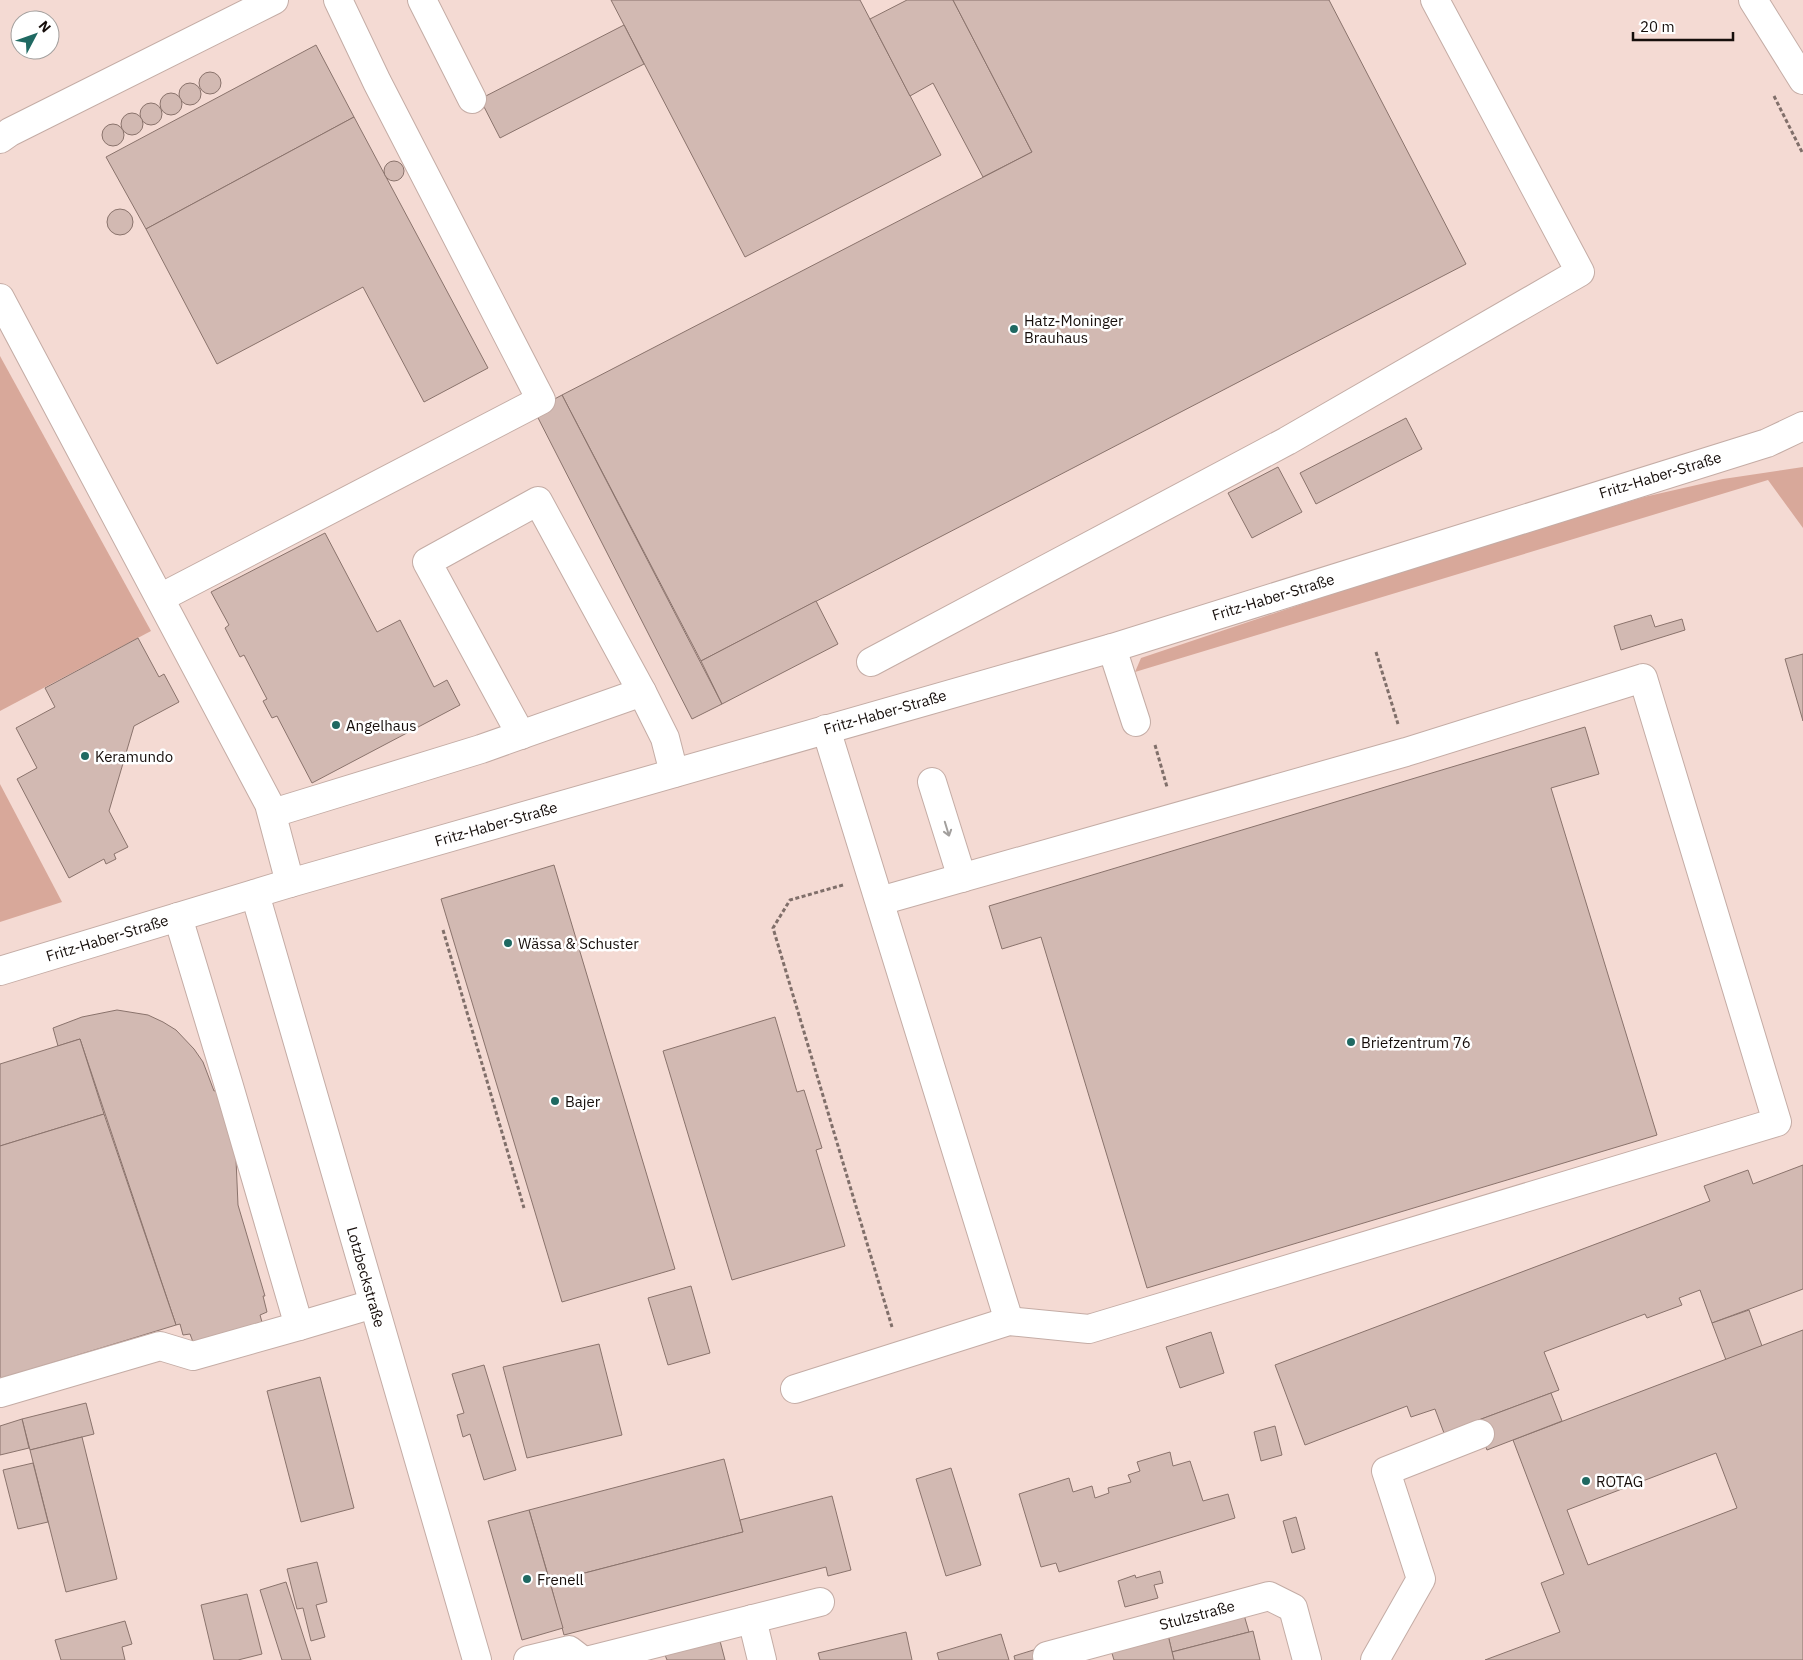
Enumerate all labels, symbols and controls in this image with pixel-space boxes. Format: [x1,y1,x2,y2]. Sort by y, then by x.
north arrow [10,10,60,60]
scale bar [1633,10,1733,42]
text: N [35,17,55,36]
text: 20 m [1640,17,1675,36]
place label: Hatz-Moninger Brauhaus [1024,311,1124,347]
marker: Hatz-Moninger Brauhaus [1008,323,1020,335]
street label: Fritz-Haber-Straße [1597,447,1723,503]
street label: Fritz-Haber-Straße [1210,569,1336,625]
street label: Fritz-Haber-Straße [821,685,949,739]
place label: Angelhaus [346,716,417,735]
marker: Angelhaus [330,719,342,731]
place label: Keramundo [95,747,173,766]
marker: Keramundo [79,750,91,762]
street label: Fritz-Haber-Straße [432,797,560,851]
one-way arrow [942,820,952,836]
street label: Fritz-Haber-Straße [44,910,170,966]
place label: Wässa & Schuster [518,934,639,953]
marker: Wässa & Schuster [502,937,514,949]
place label: Briefzentrum 76 [1361,1033,1471,1052]
marker: Briefzentrum 76 [1345,1036,1357,1048]
place label: Bajer [565,1092,601,1111]
marker: Bajer [549,1095,561,1107]
street label: Lotzbeckstraße [343,1224,389,1330]
place label: ROTAG [1596,1472,1643,1491]
marker: ROTAG [1580,1475,1592,1487]
place label: Frenell [537,1570,584,1589]
marker: Frenell [521,1573,533,1585]
street label: Stulzstraße [1157,1596,1237,1634]

